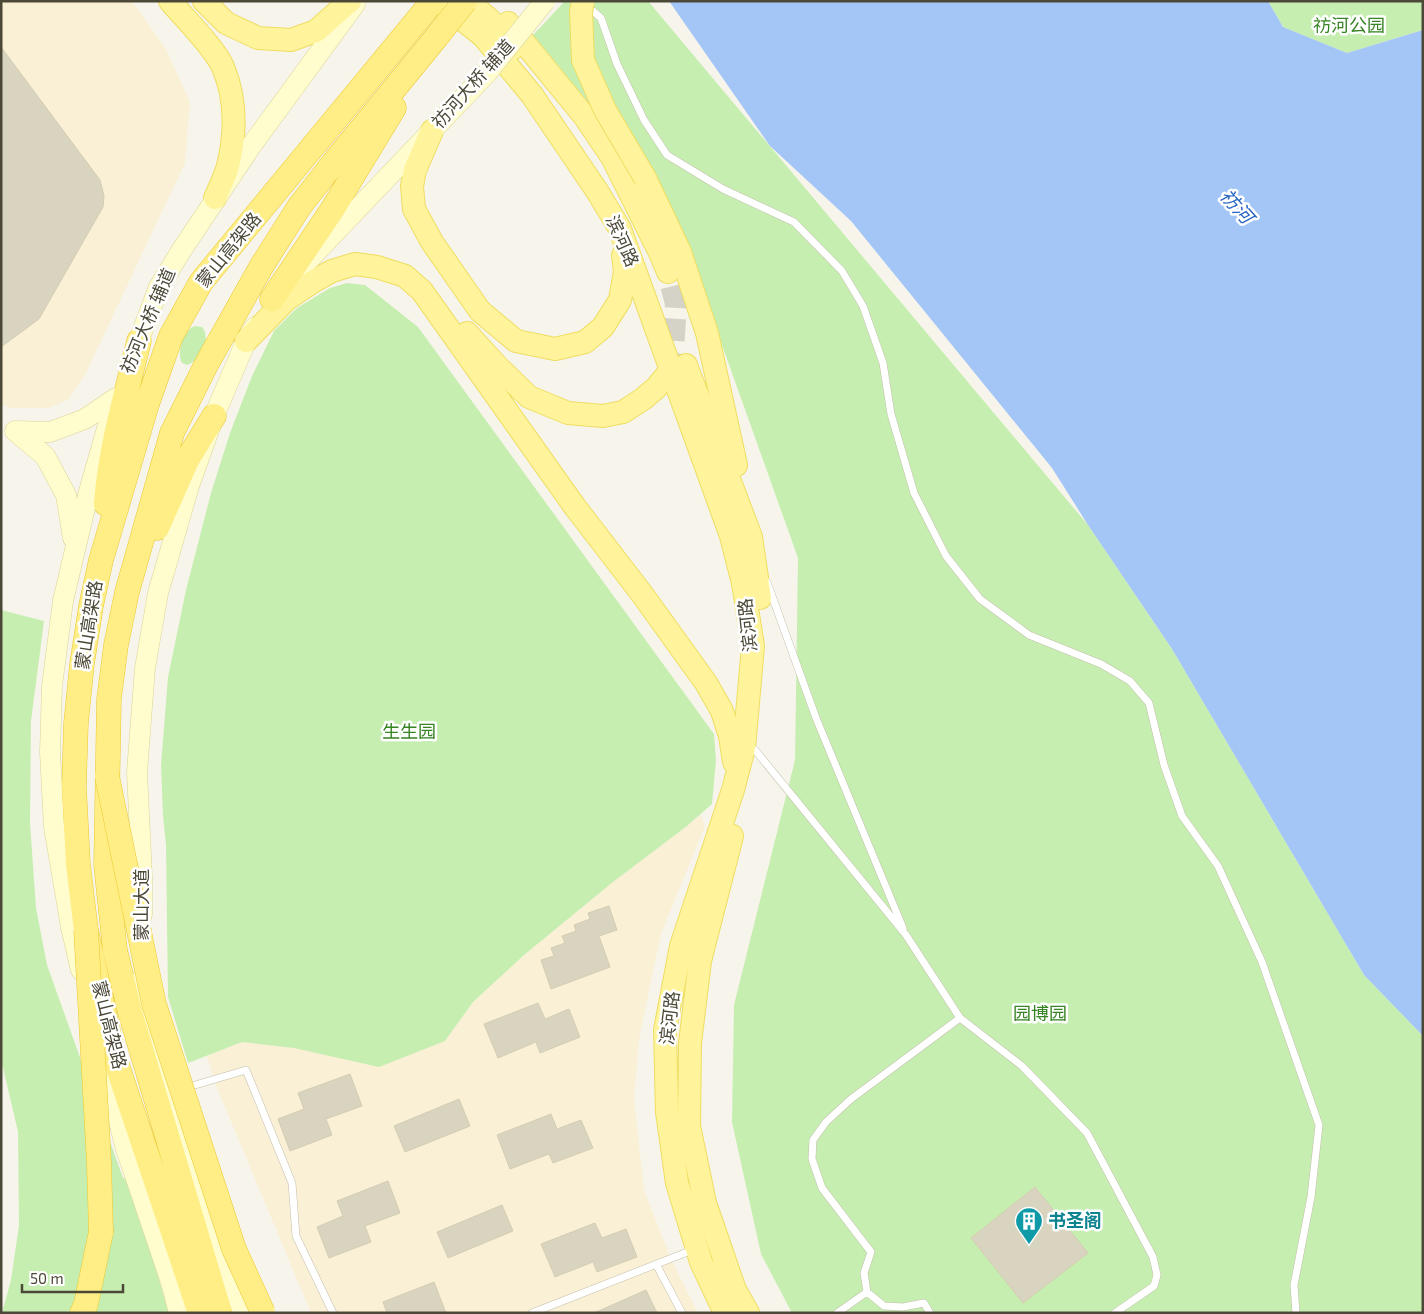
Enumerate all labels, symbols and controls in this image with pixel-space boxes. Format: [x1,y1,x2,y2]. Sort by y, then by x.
park label: 祊河公园 [1313,14,1385,36]
street label: 祊河大桥 辅道 [427,34,518,132]
water label: 祊河 [1216,184,1261,230]
street label: 蒙山高架路 [191,207,265,291]
street label: 滨河路 [602,211,644,270]
street label: 祊河大桥 辅道 [115,265,179,376]
street label: 蒙山高架路 [70,579,106,671]
street label: 滨河路 [733,597,761,653]
park label: 生生园 [382,720,436,742]
street label: 蒙山大道 [130,869,152,941]
street label: 蒙山高架路 [88,978,132,1071]
street label: 滨河路 [655,990,683,1046]
park label: 园博园 [1013,1002,1067,1024]
building icon: 书圣阁 [1014,1206,1044,1245]
place label: 书圣阁 [1048,1209,1102,1231]
scale bar [22,1262,124,1294]
text: 50 m [30,1269,64,1287]

